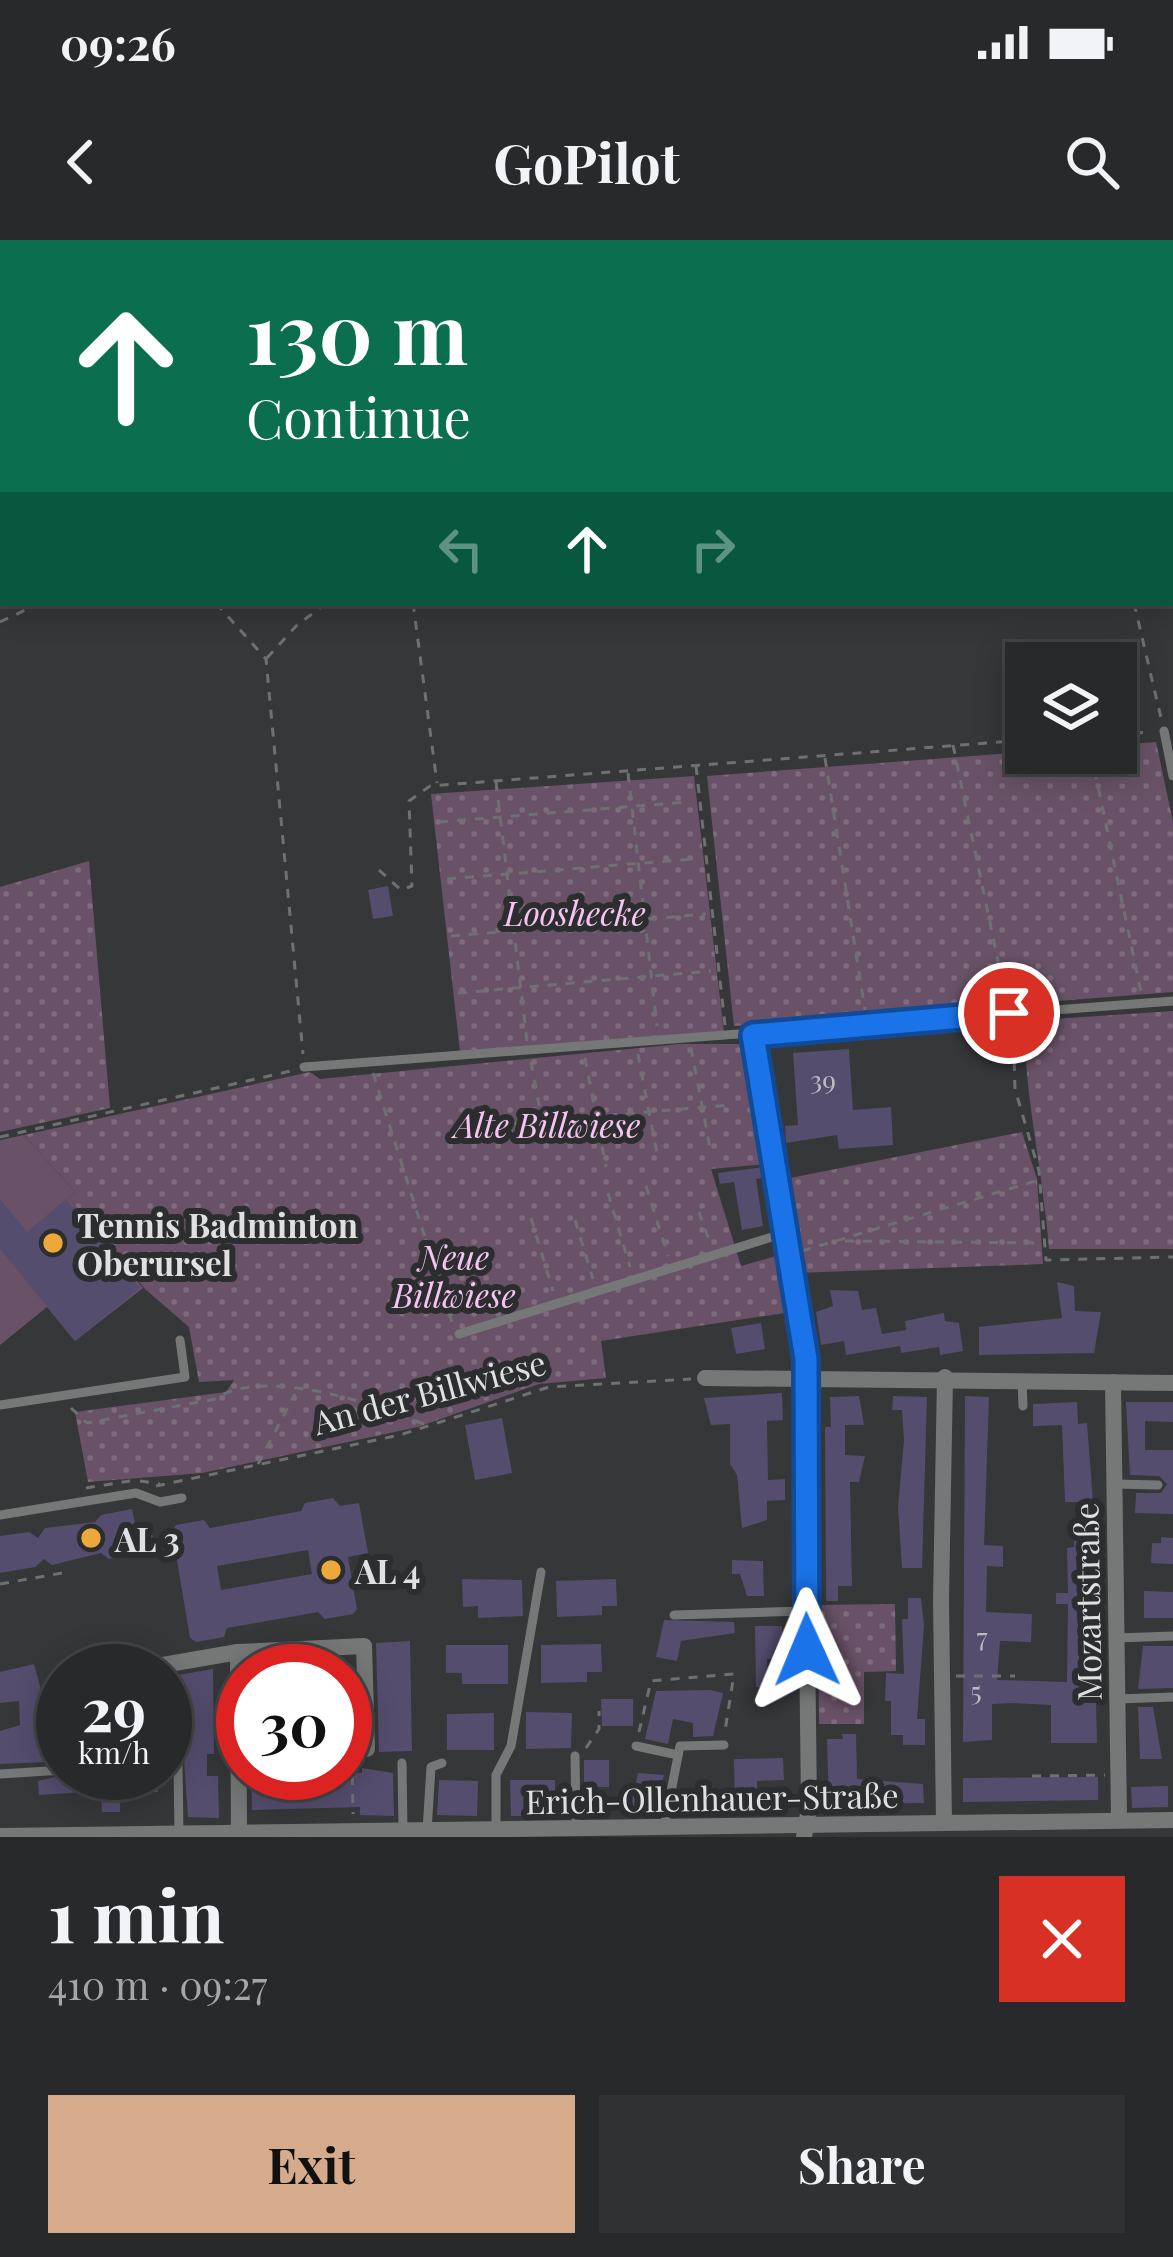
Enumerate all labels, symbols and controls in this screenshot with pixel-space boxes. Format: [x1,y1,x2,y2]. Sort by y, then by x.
text: 09:26 [60,12,176,72]
text: GoPilot [493,126,680,198]
icon: back [48,129,114,195]
icon: search [1059,129,1125,195]
text: 130 m [246,274,468,386]
icon: ahead [48,288,204,444]
text: Continue [246,381,471,453]
icon: left [428,516,494,582]
icon: ahead [554,516,620,582]
icon: right [680,516,746,582]
map controls [1005,642,1137,774]
button: layers [1005,642,1137,774]
park label: Looshecke [502,890,646,934]
pin [958,962,1060,1064]
icon: arrive [976,980,1042,1046]
house number: 39 [810,1061,836,1097]
park label: Alte Billwiese [451,1102,640,1146]
place label: Tennis Badminton Oberursel [77,1202,358,1284]
marker: Tennis Badminton Oberursel [40,1230,66,1256]
park label: Neue Billwiese [390,1234,516,1316]
street label: An der Billwiese [307,1339,550,1443]
street label: Mozartstraße [1062,1502,1110,1702]
place label: AL 3 [114,1516,180,1560]
marker: AL 3 [78,1525,104,1551]
place label: AL 4 [354,1548,420,1592]
marker: AL 4 [318,1557,344,1583]
position arrow [744,1587,870,1713]
house number: 7 [977,1618,988,1654]
speed limit sign: 30 [216,1644,372,1800]
text: 29 [82,1667,146,1747]
house number: 5 [970,1672,982,1708]
text: km/h [78,1732,150,1772]
street label: Erich-Ollenhauer-Straße [525,1772,899,1822]
text: 1 min [48,1865,224,1961]
button: close [999,1876,1125,2002]
text: 410 m · 09:27 [48,1958,267,2010]
button: Exit [48,2095,575,2233]
button: Share [599,2095,1125,2233]

